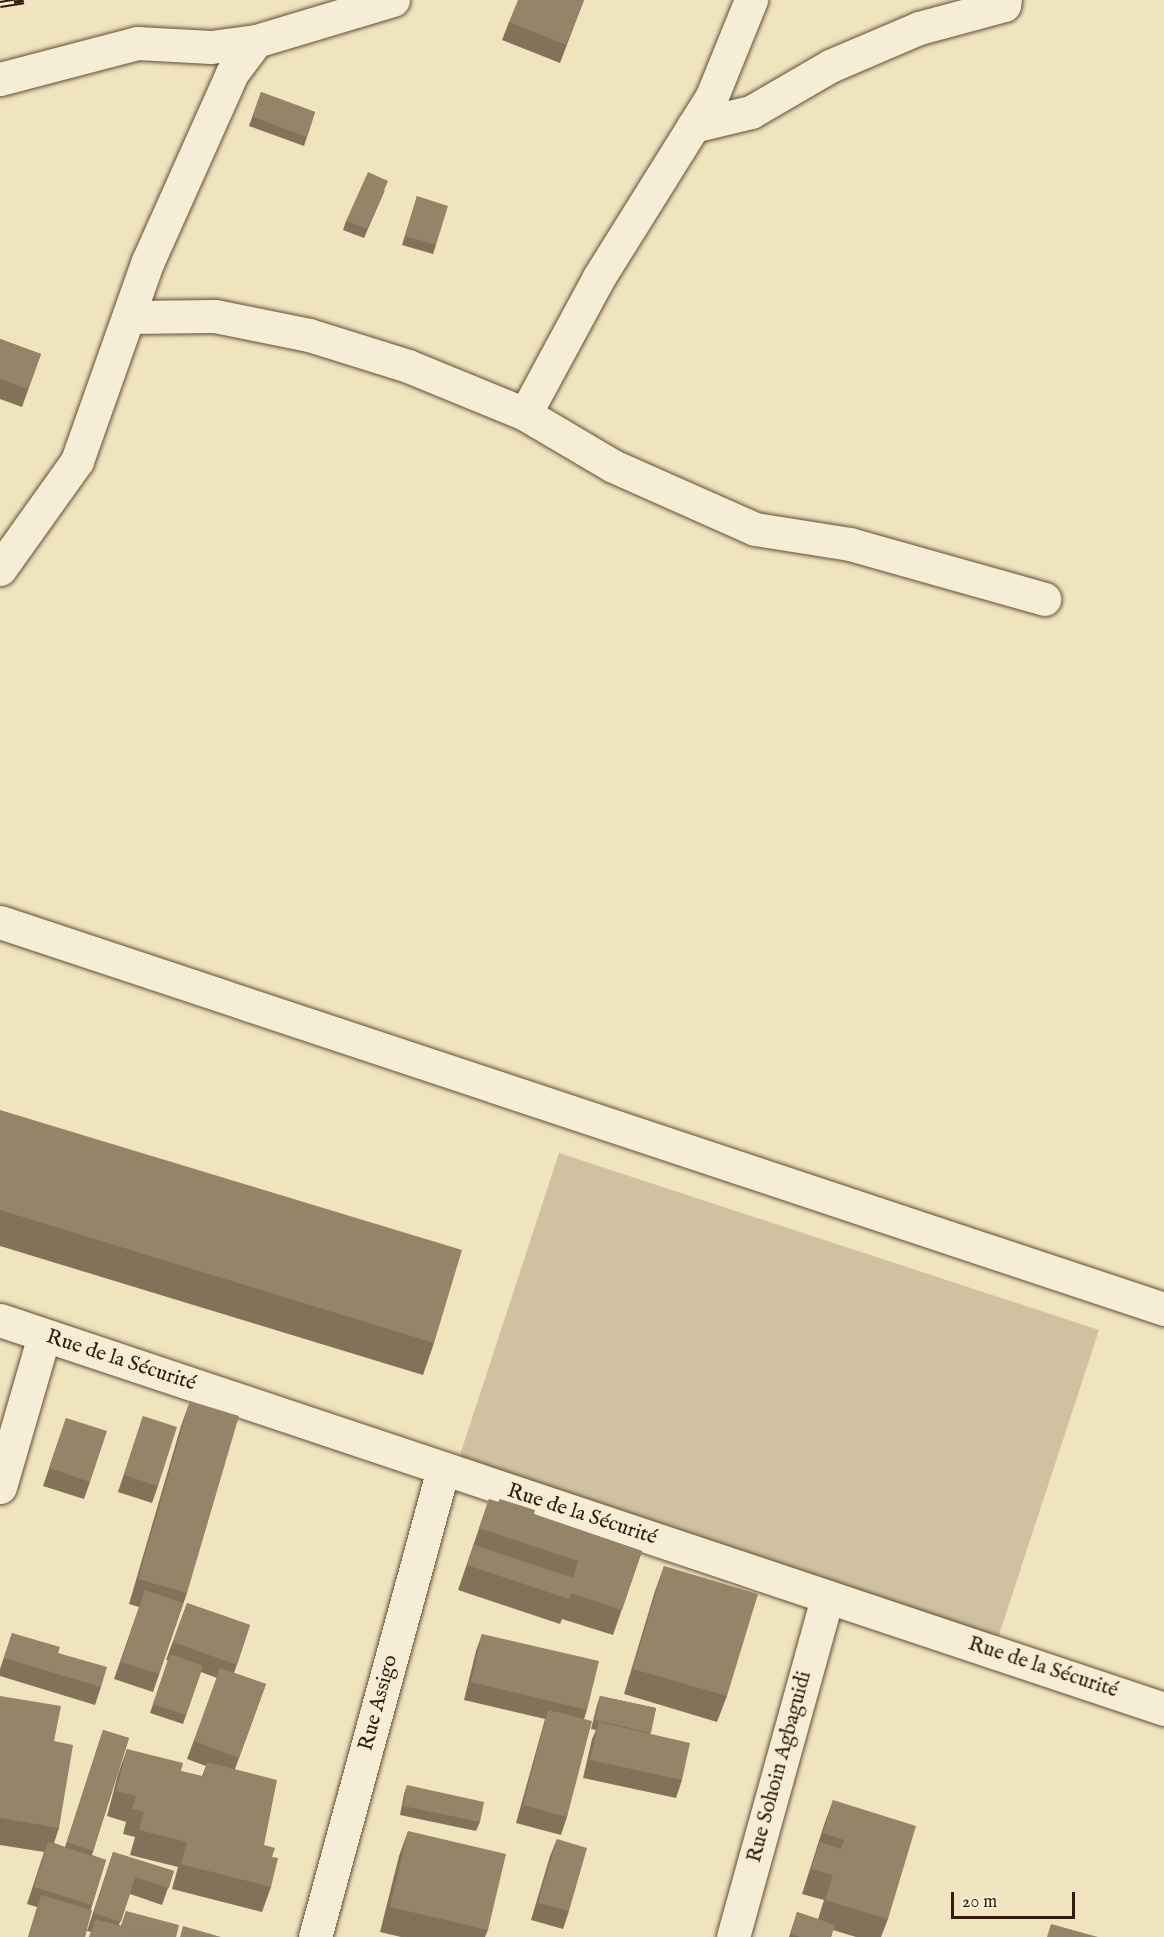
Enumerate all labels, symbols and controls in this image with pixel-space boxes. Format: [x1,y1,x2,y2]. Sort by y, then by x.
street label: Rue de la Sécurité [43,1325,199,1397]
street label: Rue de la Sécurité [504,1479,660,1551]
street label: Rue de la Sécurité [965,1632,1121,1704]
street label: Rue Assigo [354,1652,404,1754]
street label: Rue Sohoin Agbaguidi [742,1668,818,1866]
scale bar [954,1880,1078,1918]
text: 20 m [962,1891,997,1914]

